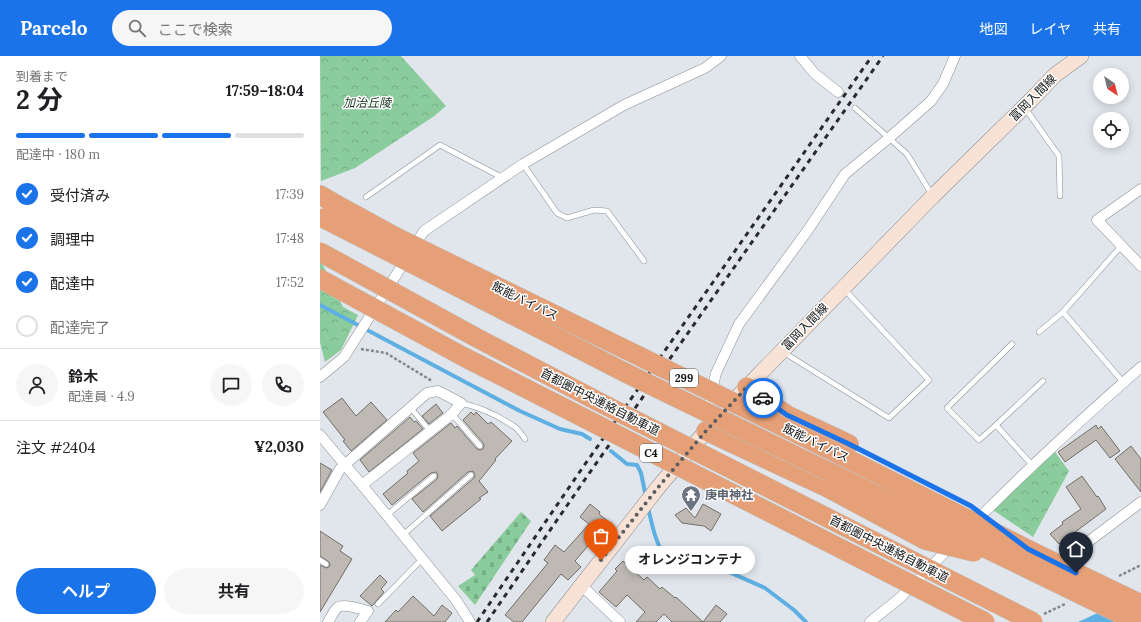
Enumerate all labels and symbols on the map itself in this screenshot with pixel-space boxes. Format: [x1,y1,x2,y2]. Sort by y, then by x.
north arrow [1093,68,1129,104]
street label: 富岡入間線 [1006,71,1059,124]
park label: 加治丘陵 [343,95,393,110]
street label: 飯能バイパス [490,278,561,323]
street label: 富岡入間線 [778,300,831,353]
street label: 首都圏中央連絡自動車道 [538,365,662,438]
road number: 299 [670,369,698,387]
courier [743,378,783,418]
street label: 飯能バイパス [781,420,852,465]
road number: C4 [640,444,662,462]
temple icon: 庚申神社 [680,484,702,512]
place label: 庚申神社 [705,487,753,502]
street label: 首都圏中央連絡自動車道 [827,512,951,585]
pin [584,519,618,560]
pin [1059,532,1093,573]
callout: オレンジコンテナ [625,546,755,574]

